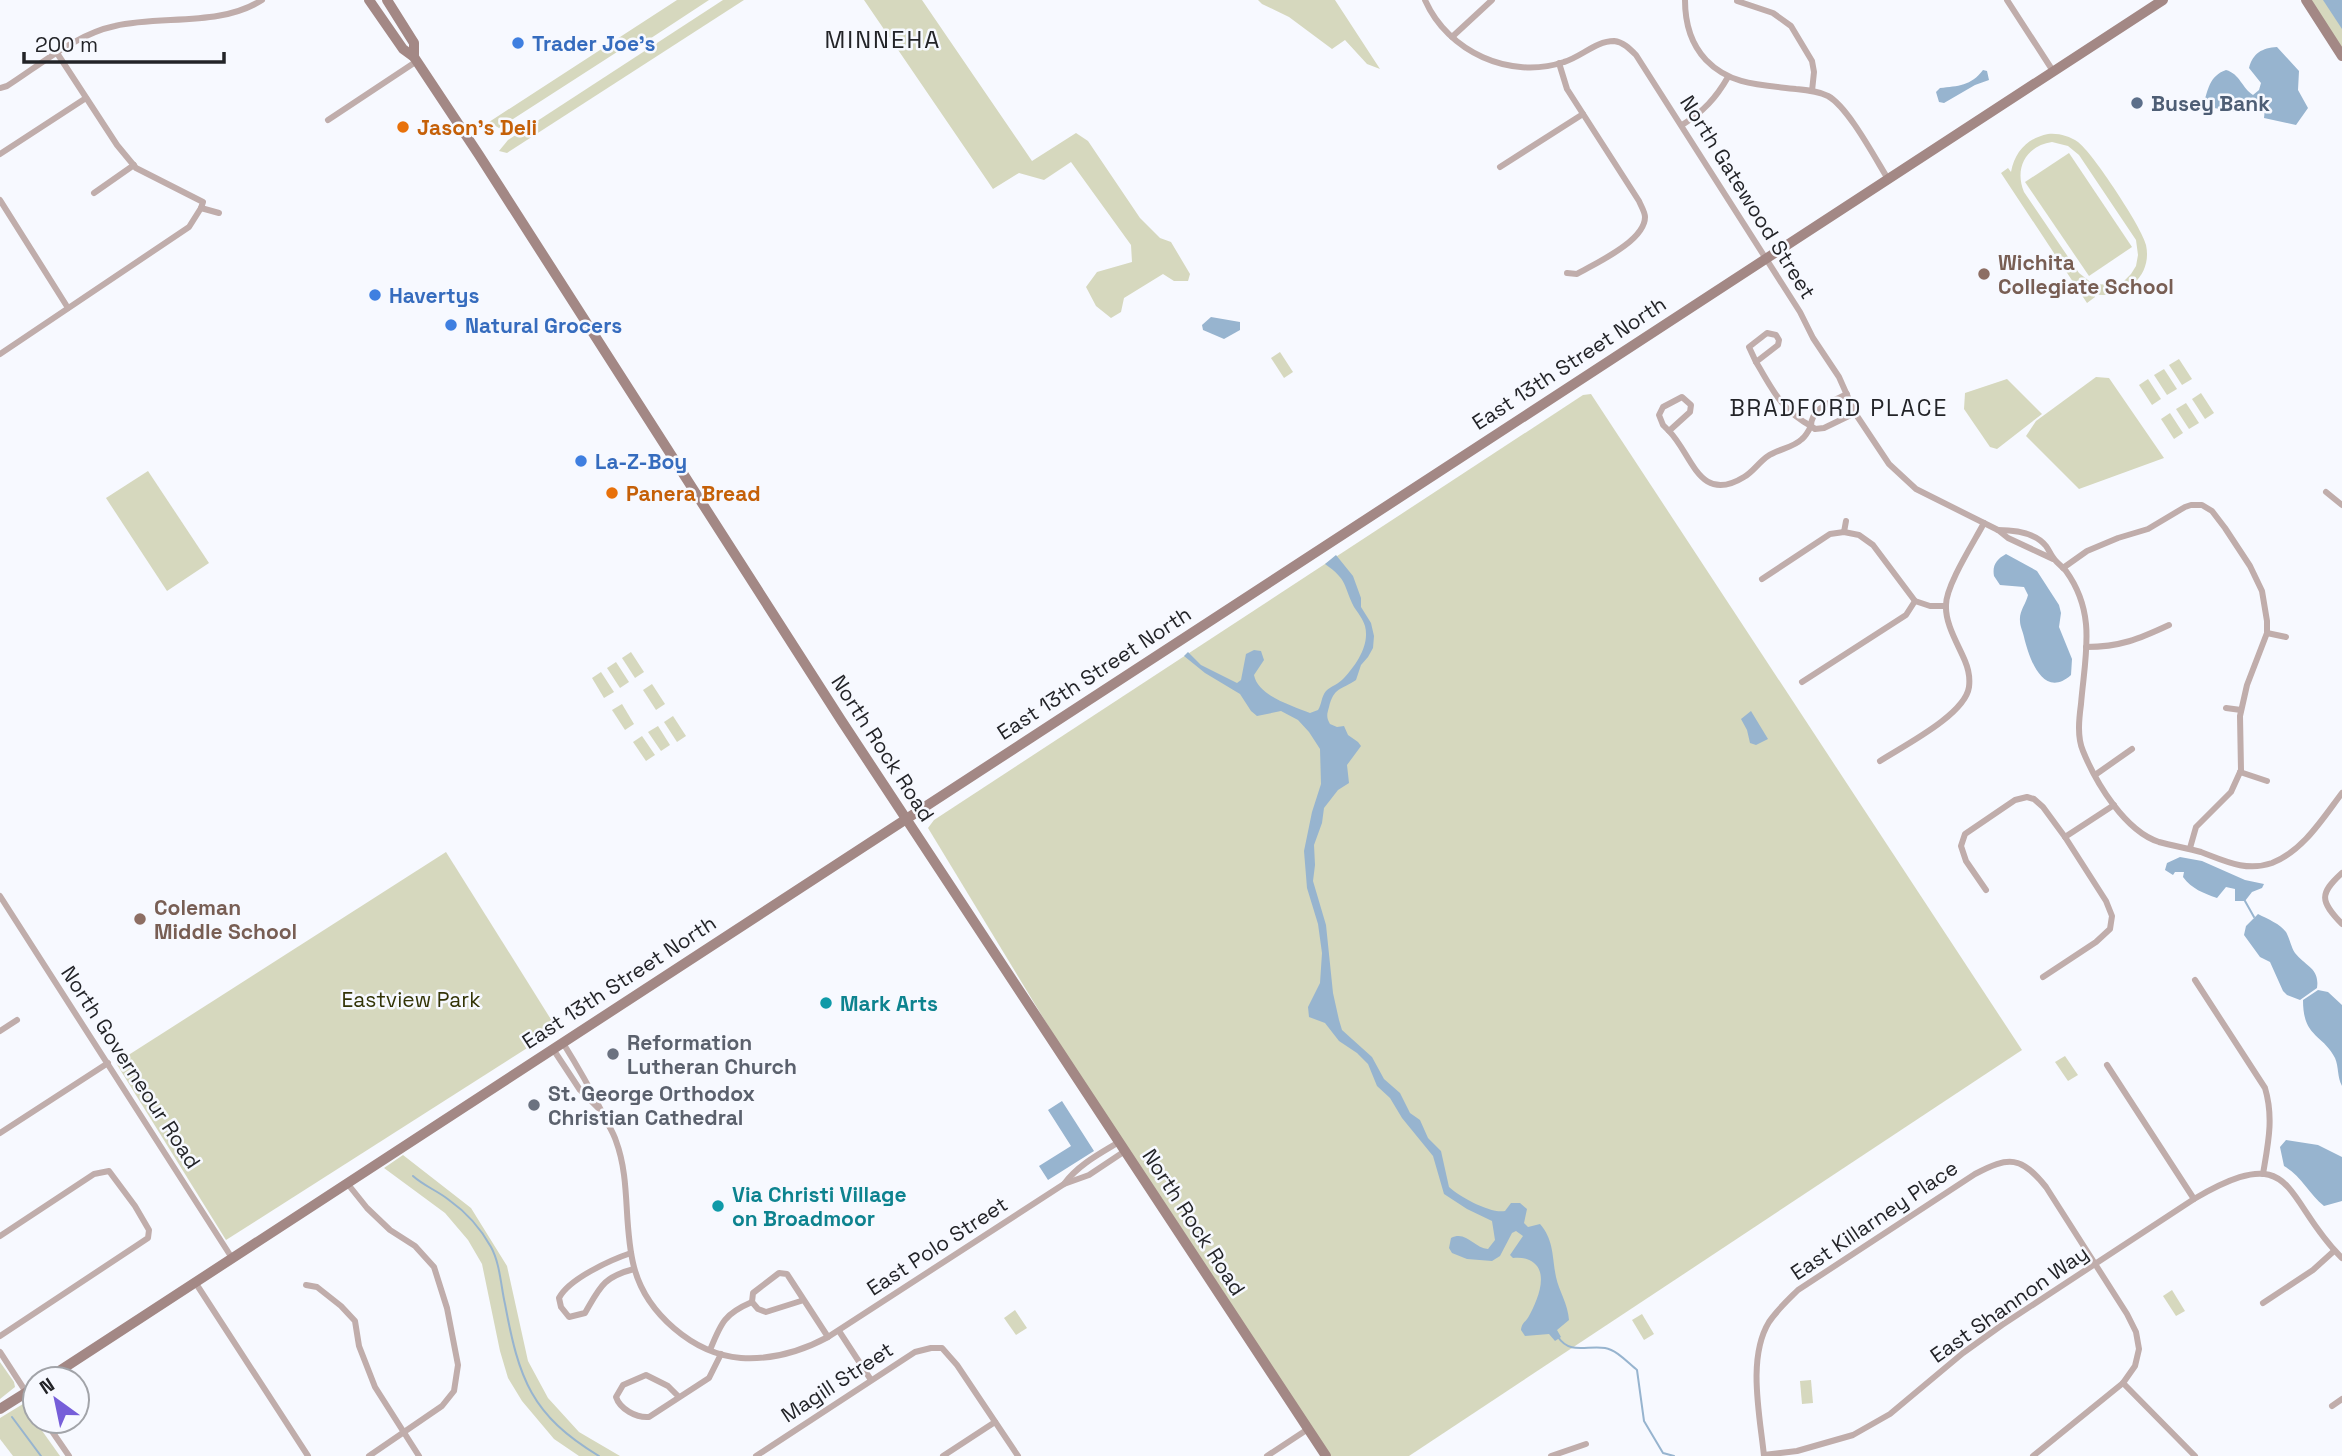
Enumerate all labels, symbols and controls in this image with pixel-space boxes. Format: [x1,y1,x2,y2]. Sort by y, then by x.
scale bar [24,21,224,65]
district label: MINNEHA [825,24,941,55]
place label: Trader Joe's [532,30,656,57]
text: 200 m [35,31,98,58]
marker: Trader Joe's [510,35,526,51]
street label: North Gatewood Street [1674,90,1822,304]
place label: Busey Bank [2151,90,2270,117]
marker: Busey Bank [2129,95,2145,111]
place label: Jason's Deli [417,114,537,141]
marker: Jason's Deli [395,119,411,135]
place label: Wichita Collegiate School [1998,249,2174,300]
marker: Wichita Collegiate School [1976,266,1992,282]
place label: Havertys [389,282,480,309]
marker: Havertys [367,287,383,303]
street label: East 13th Street North [1467,290,1671,436]
place label: Natural Grocers [465,312,622,339]
marker: Natural Grocers [443,317,459,333]
district label: BRADFORD PLACE [1729,393,1949,423]
place label: La-Z-Boy [595,448,687,475]
marker: La-Z-Boy [573,453,589,469]
place label: Panera Bread [626,480,761,507]
marker: Panera Bread [604,485,620,501]
street label: East 13th Street North [992,600,1196,746]
street label: North Rock Road [825,669,941,827]
place label: Coleman Middle School [154,894,297,945]
street label: East 13th Street North [517,909,721,1055]
marker: Coleman Middle School [132,911,148,927]
street label: North Governeour Road [55,961,207,1173]
park label: Eastview Park [342,986,480,1013]
place label: Mark Arts [840,990,938,1017]
marker: Mark Arts [818,995,834,1011]
place label: Reformation Lutheran Church [627,1029,797,1080]
marker: Reformation Lutheran Church [605,1046,621,1062]
place label: St. George Orthodox Christian Cathedral [548,1080,755,1131]
marker: St. George Orthodox Christian Cathedral [526,1097,542,1113]
street label: North Rock Road [1136,1143,1252,1301]
street label: East Killarney Place [1785,1154,1963,1286]
place label: Via Christi Village on Broadmoor [732,1181,907,1232]
street label: East Polo Street [861,1190,1013,1302]
marker: Via Christi Village on Broadmoor [710,1198,726,1214]
street label: East Shannon Way [1925,1239,2093,1369]
street label: Magill Street [776,1336,898,1428]
north arrow [21,1365,91,1435]
text: N [35,1372,59,1400]

